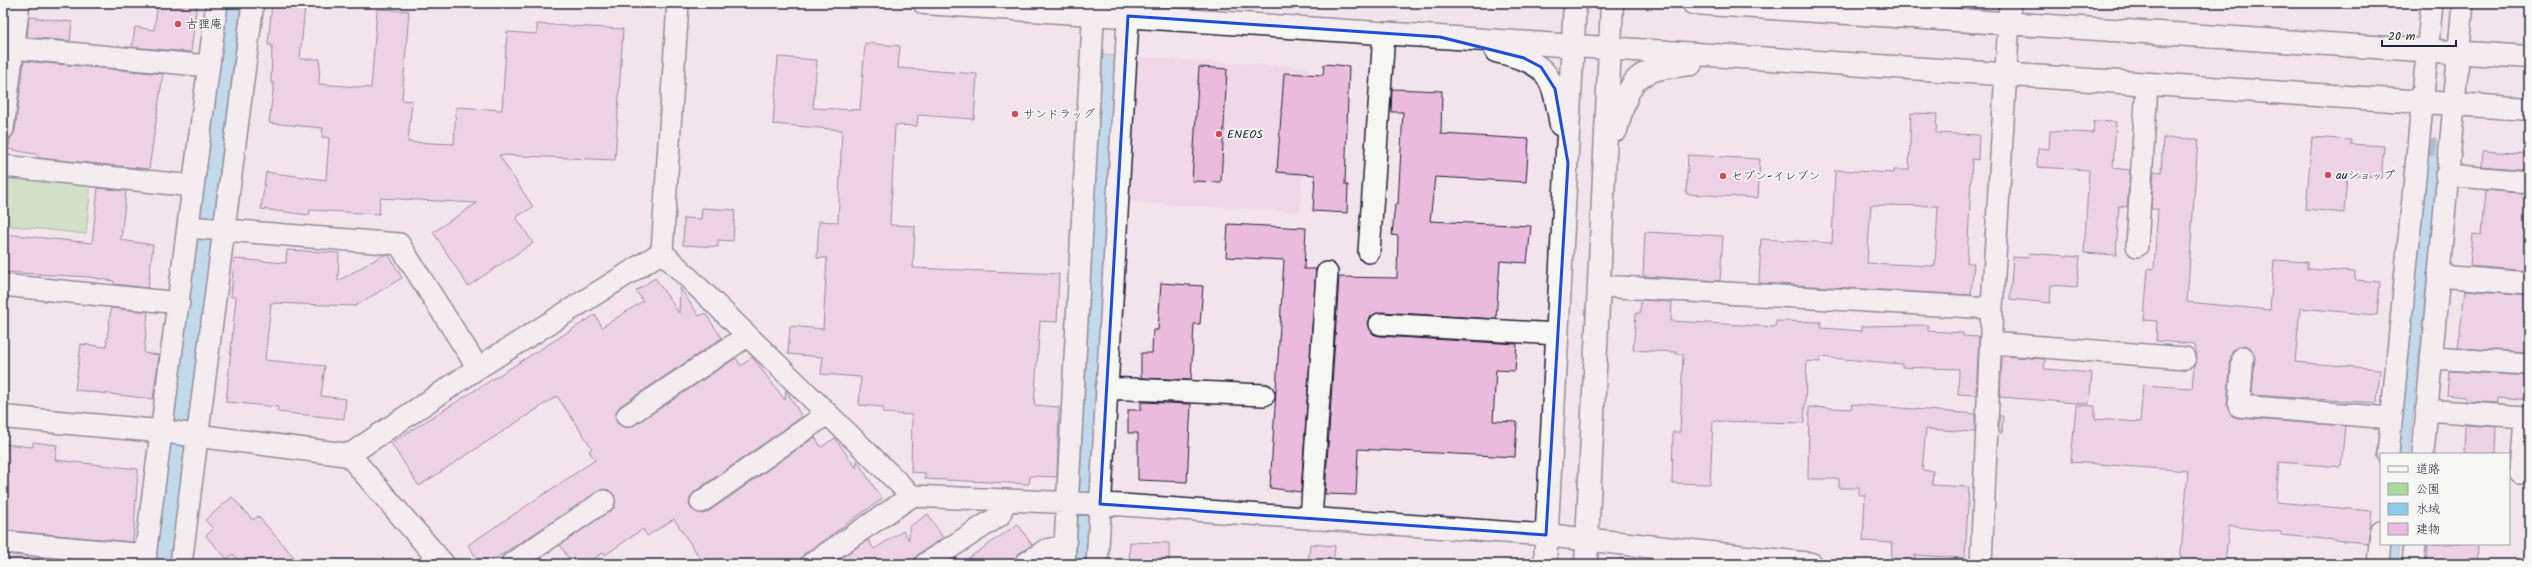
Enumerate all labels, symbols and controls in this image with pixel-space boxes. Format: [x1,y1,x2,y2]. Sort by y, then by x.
place label: 古狸庵 [186,15,222,34]
marker: 古狸庵 [173,19,183,29]
scale bar [2382,22,2456,48]
text: 20 m [2388,27,2416,46]
place label: サンドラッグ [1023,105,1095,124]
marker: サンドラッグ [1010,109,1020,119]
place label: ENEOS [1227,125,1264,144]
marker: ENEOS [1214,129,1224,139]
place label: auショップ [2336,166,2395,185]
place label: セブン-イレブン [1731,167,1821,186]
marker: auショップ [2323,170,2333,180]
marker: セブン-イレブン [1718,171,1728,181]
legend [2380,453,2510,545]
text: 道路 [2416,460,2440,479]
text: 公園 [2416,480,2440,499]
text: 水域 [2416,500,2440,519]
text: 建物 [2416,520,2440,539]

